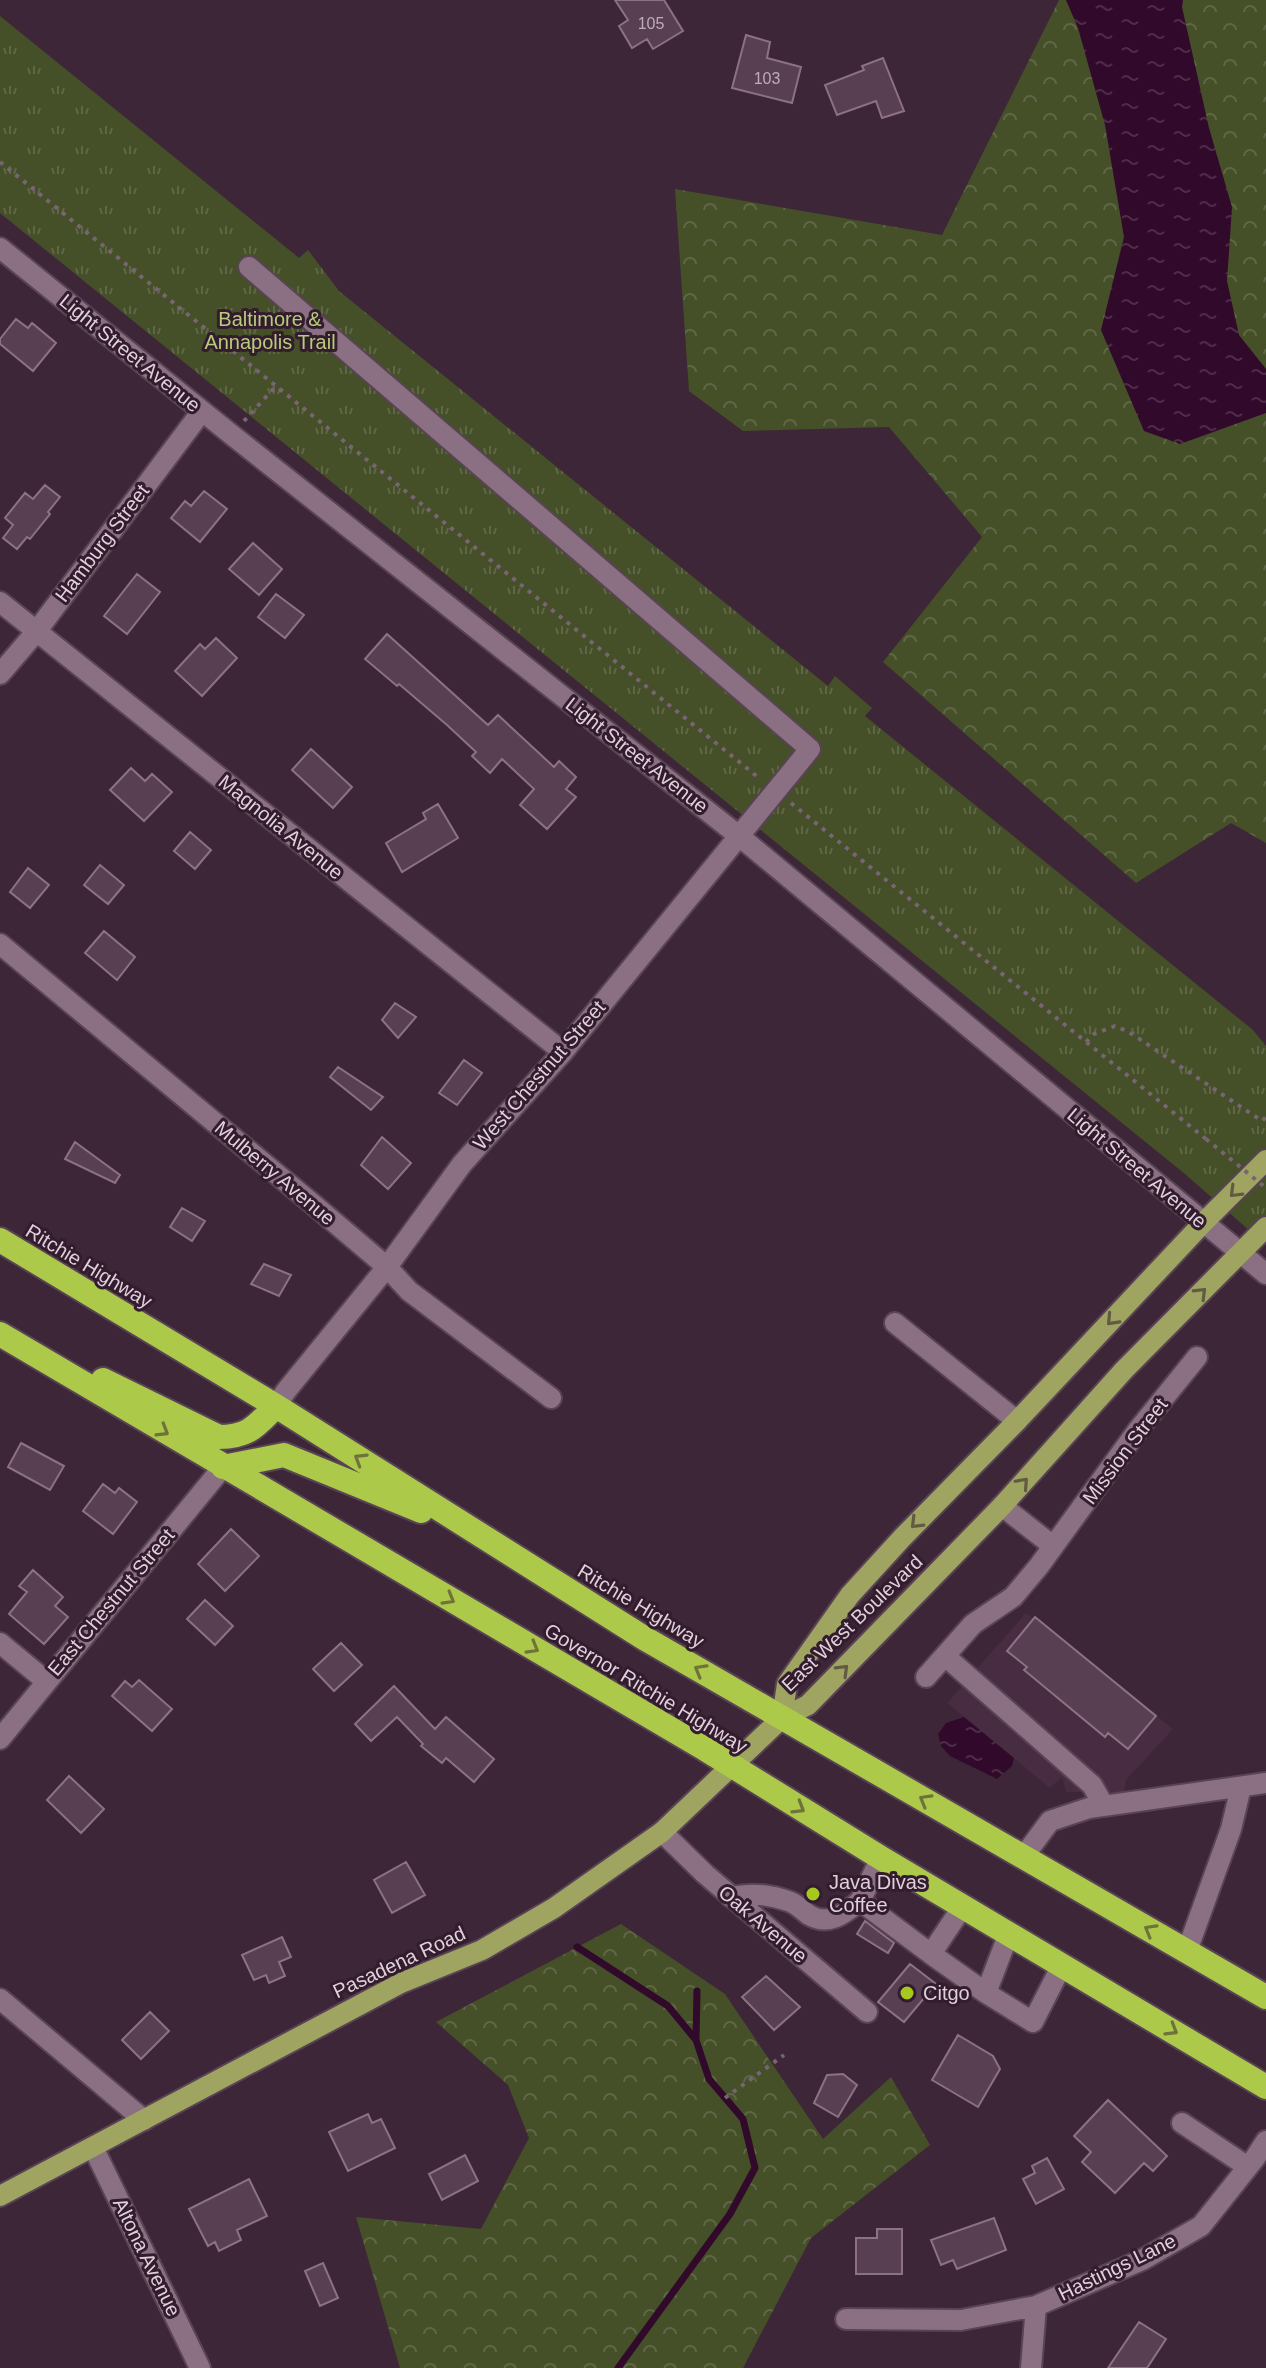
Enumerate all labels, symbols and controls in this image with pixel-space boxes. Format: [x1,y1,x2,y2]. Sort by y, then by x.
house number: 105 [638,15,664,32]
house number: 103 [754,70,780,87]
street label: Light Street Avenue [55,290,205,416]
park label: Baltimore & Annapolis Trail [204,308,336,353]
street label: Hamburg Street [51,480,154,606]
street label: Light Street Avenue [562,693,712,817]
street label: Magnolia Avenue [215,770,347,884]
street label: West Chestnut Street [468,996,610,1154]
street label: Light Street Avenue [1063,1104,1211,1232]
street label: Mulberry Avenue [211,1116,339,1230]
one-way arrow [1230,1182,1244,1197]
street label: Ritchie Highway [22,1220,156,1312]
one-way arrow [1192,1288,1206,1303]
one-way arrow [1107,1311,1121,1326]
street label: Mission Street [1078,1393,1172,1508]
one-way arrow [154,1421,169,1437]
one-way arrow [354,1453,369,1469]
one-way arrow [1013,1477,1027,1492]
one-way arrow [911,1514,925,1528]
street label: East Chestnut Street [43,1524,179,1680]
street label: East West Boulevard [777,1550,927,1696]
street label: Ritchie Highway [574,1560,708,1652]
one-way arrow [440,1589,455,1605]
street label: Governor Ritchie Highway [541,1619,751,1757]
one-way arrow [524,1638,539,1654]
one-way arrow [694,1664,708,1680]
one-way arrow [833,1665,848,1679]
one-way arrow [919,1794,933,1809]
one-way arrow [790,1798,805,1814]
place label: Java Divas Coffee [829,1871,927,1916]
street label: Oak Avenue [714,1881,812,1967]
marker: Java Divas Coffee [804,1885,822,1903]
street label: Pasadena Road [329,1922,469,2002]
one-way arrow [1144,1924,1159,1940]
place label: Citgo [923,1982,970,2004]
marker: Citgo [898,1984,916,2002]
one-way arrow [1163,2021,1178,2036]
street label: Altona Avenue [109,2194,185,2320]
street label: Hastings Lane [1055,2229,1179,2305]

